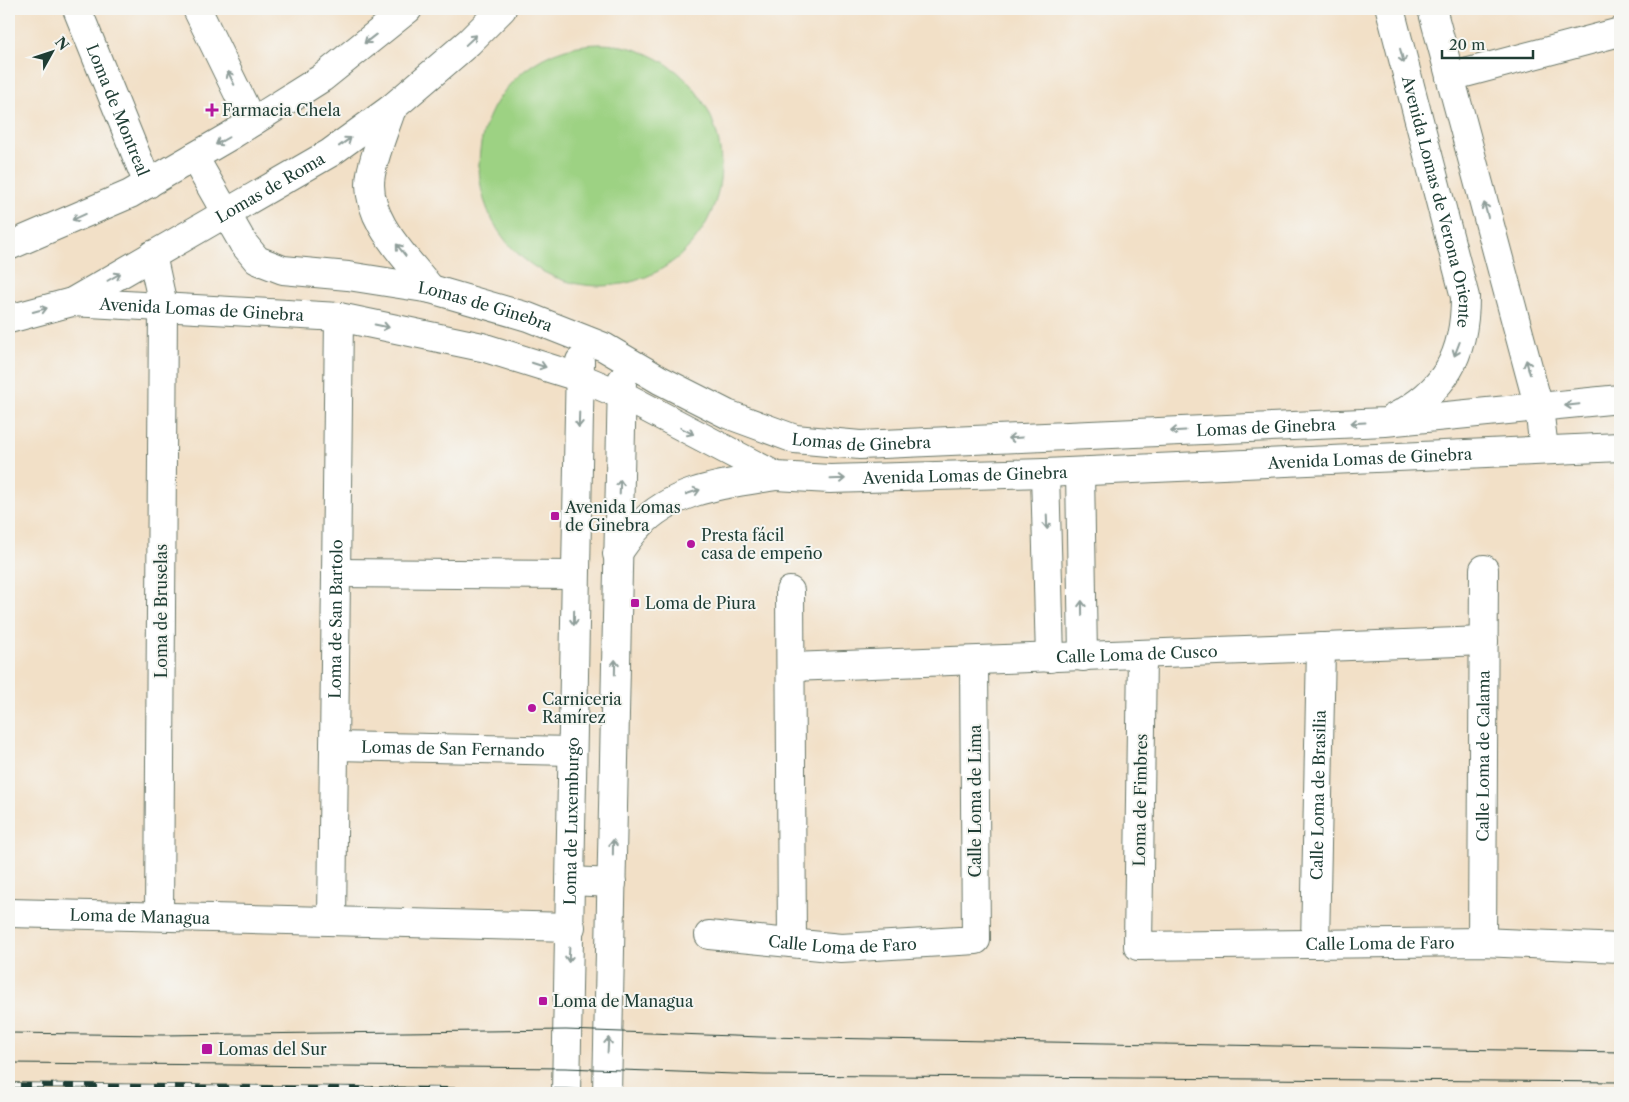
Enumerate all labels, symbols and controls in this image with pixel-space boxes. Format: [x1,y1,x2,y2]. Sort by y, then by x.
north arrow [28,28,78,78]
scale bar [1442,28,1533,60]
text: N [51,33,73,54]
one-way arrow [364,34,377,45]
one-way arrow [465,34,477,46]
text: 20 m [1449,35,1485,54]
street label: Loma de Montreal [82,41,154,179]
one-way arrow [1398,47,1407,63]
one-way arrow [225,71,235,86]
street label: Avenida Lomas de Verona Oriente [1398,73,1475,329]
place label: Farmacia Chela [222,100,341,120]
marker: Farmacia Chela [206,104,218,116]
one-way arrow [215,136,229,146]
one-way arrow [338,137,352,147]
street label: Lomas de Roma [212,148,329,227]
one-way arrow [1480,203,1490,219]
one-way arrow [72,212,87,222]
one-way arrow [396,244,407,257]
one-way arrow [106,272,120,282]
street label: Lomas de Ginebra [417,277,556,336]
street label: Avenida Lomas de Ginebra [98,294,305,325]
one-way arrow [32,305,48,314]
one-way arrow [373,322,389,331]
one-way arrow [1452,341,1461,356]
one-way arrow [1522,360,1532,376]
one-way arrow [531,361,546,370]
one-way arrow [1564,400,1580,410]
one-way arrow [575,412,584,428]
street label: Lomas de Ginebra [1196,414,1337,440]
one-way arrow [1350,418,1366,428]
one-way arrow [679,427,694,436]
one-way arrow [1170,427,1186,436]
street label: Lomas de Ginebra [791,429,932,455]
one-way arrow [1008,434,1024,443]
street label: Avenida Lomas de Ginebra [1266,444,1473,473]
street label: Avenida Lomas de Ginebra [862,462,1068,488]
one-way arrow [830,474,846,484]
one-way arrow [615,479,624,495]
one-way arrow [685,486,701,496]
place label: Avenida Lomas de Ginebra [564,497,681,535]
marker: Avenida Lomas de Ginebra [549,510,561,522]
one-way arrow [1042,514,1052,530]
place label: Presta fácil casa de empeño [701,525,823,563]
marker: Presta fácil casa de empeño [685,538,697,550]
street label: Loma de San Bartolo [325,539,346,699]
street label: Loma de Bruselas [151,544,171,678]
place label: Loma de Piura [645,593,757,613]
marker: Loma de Piura [629,597,641,609]
one-way arrow [1077,600,1087,616]
one-way arrow [569,610,579,626]
street label: Calle Loma de Cusco [1056,641,1218,667]
one-way arrow [611,659,620,675]
street label: Calle Loma de Calama [1473,670,1493,842]
place label: Carniceria Ramírez [542,689,622,727]
marker: Carniceria Ramírez [526,702,538,714]
street label: Calle Loma de Brasilia [1306,709,1330,880]
street label: Calle Loma de Lima [965,724,985,877]
street label: Loma de Fimbres [1129,733,1151,867]
street label: Lomas de San Fernando [361,737,545,760]
street label: Loma de Luxemburgo [560,737,583,905]
one-way arrow [608,839,618,856]
street label: Loma de Managua [70,905,211,928]
street label: Calle Loma de Faro [767,931,917,959]
street label: Calle Loma de Faro [1305,932,1455,954]
one-way arrow [565,947,574,963]
place label: Loma de Managua [553,991,694,1011]
marker: Loma de Managua [537,995,549,1007]
one-way arrow [603,1037,612,1053]
place label: Lomas del Sur [218,1039,327,1059]
marker: Lomas del Sur [200,1042,214,1056]

